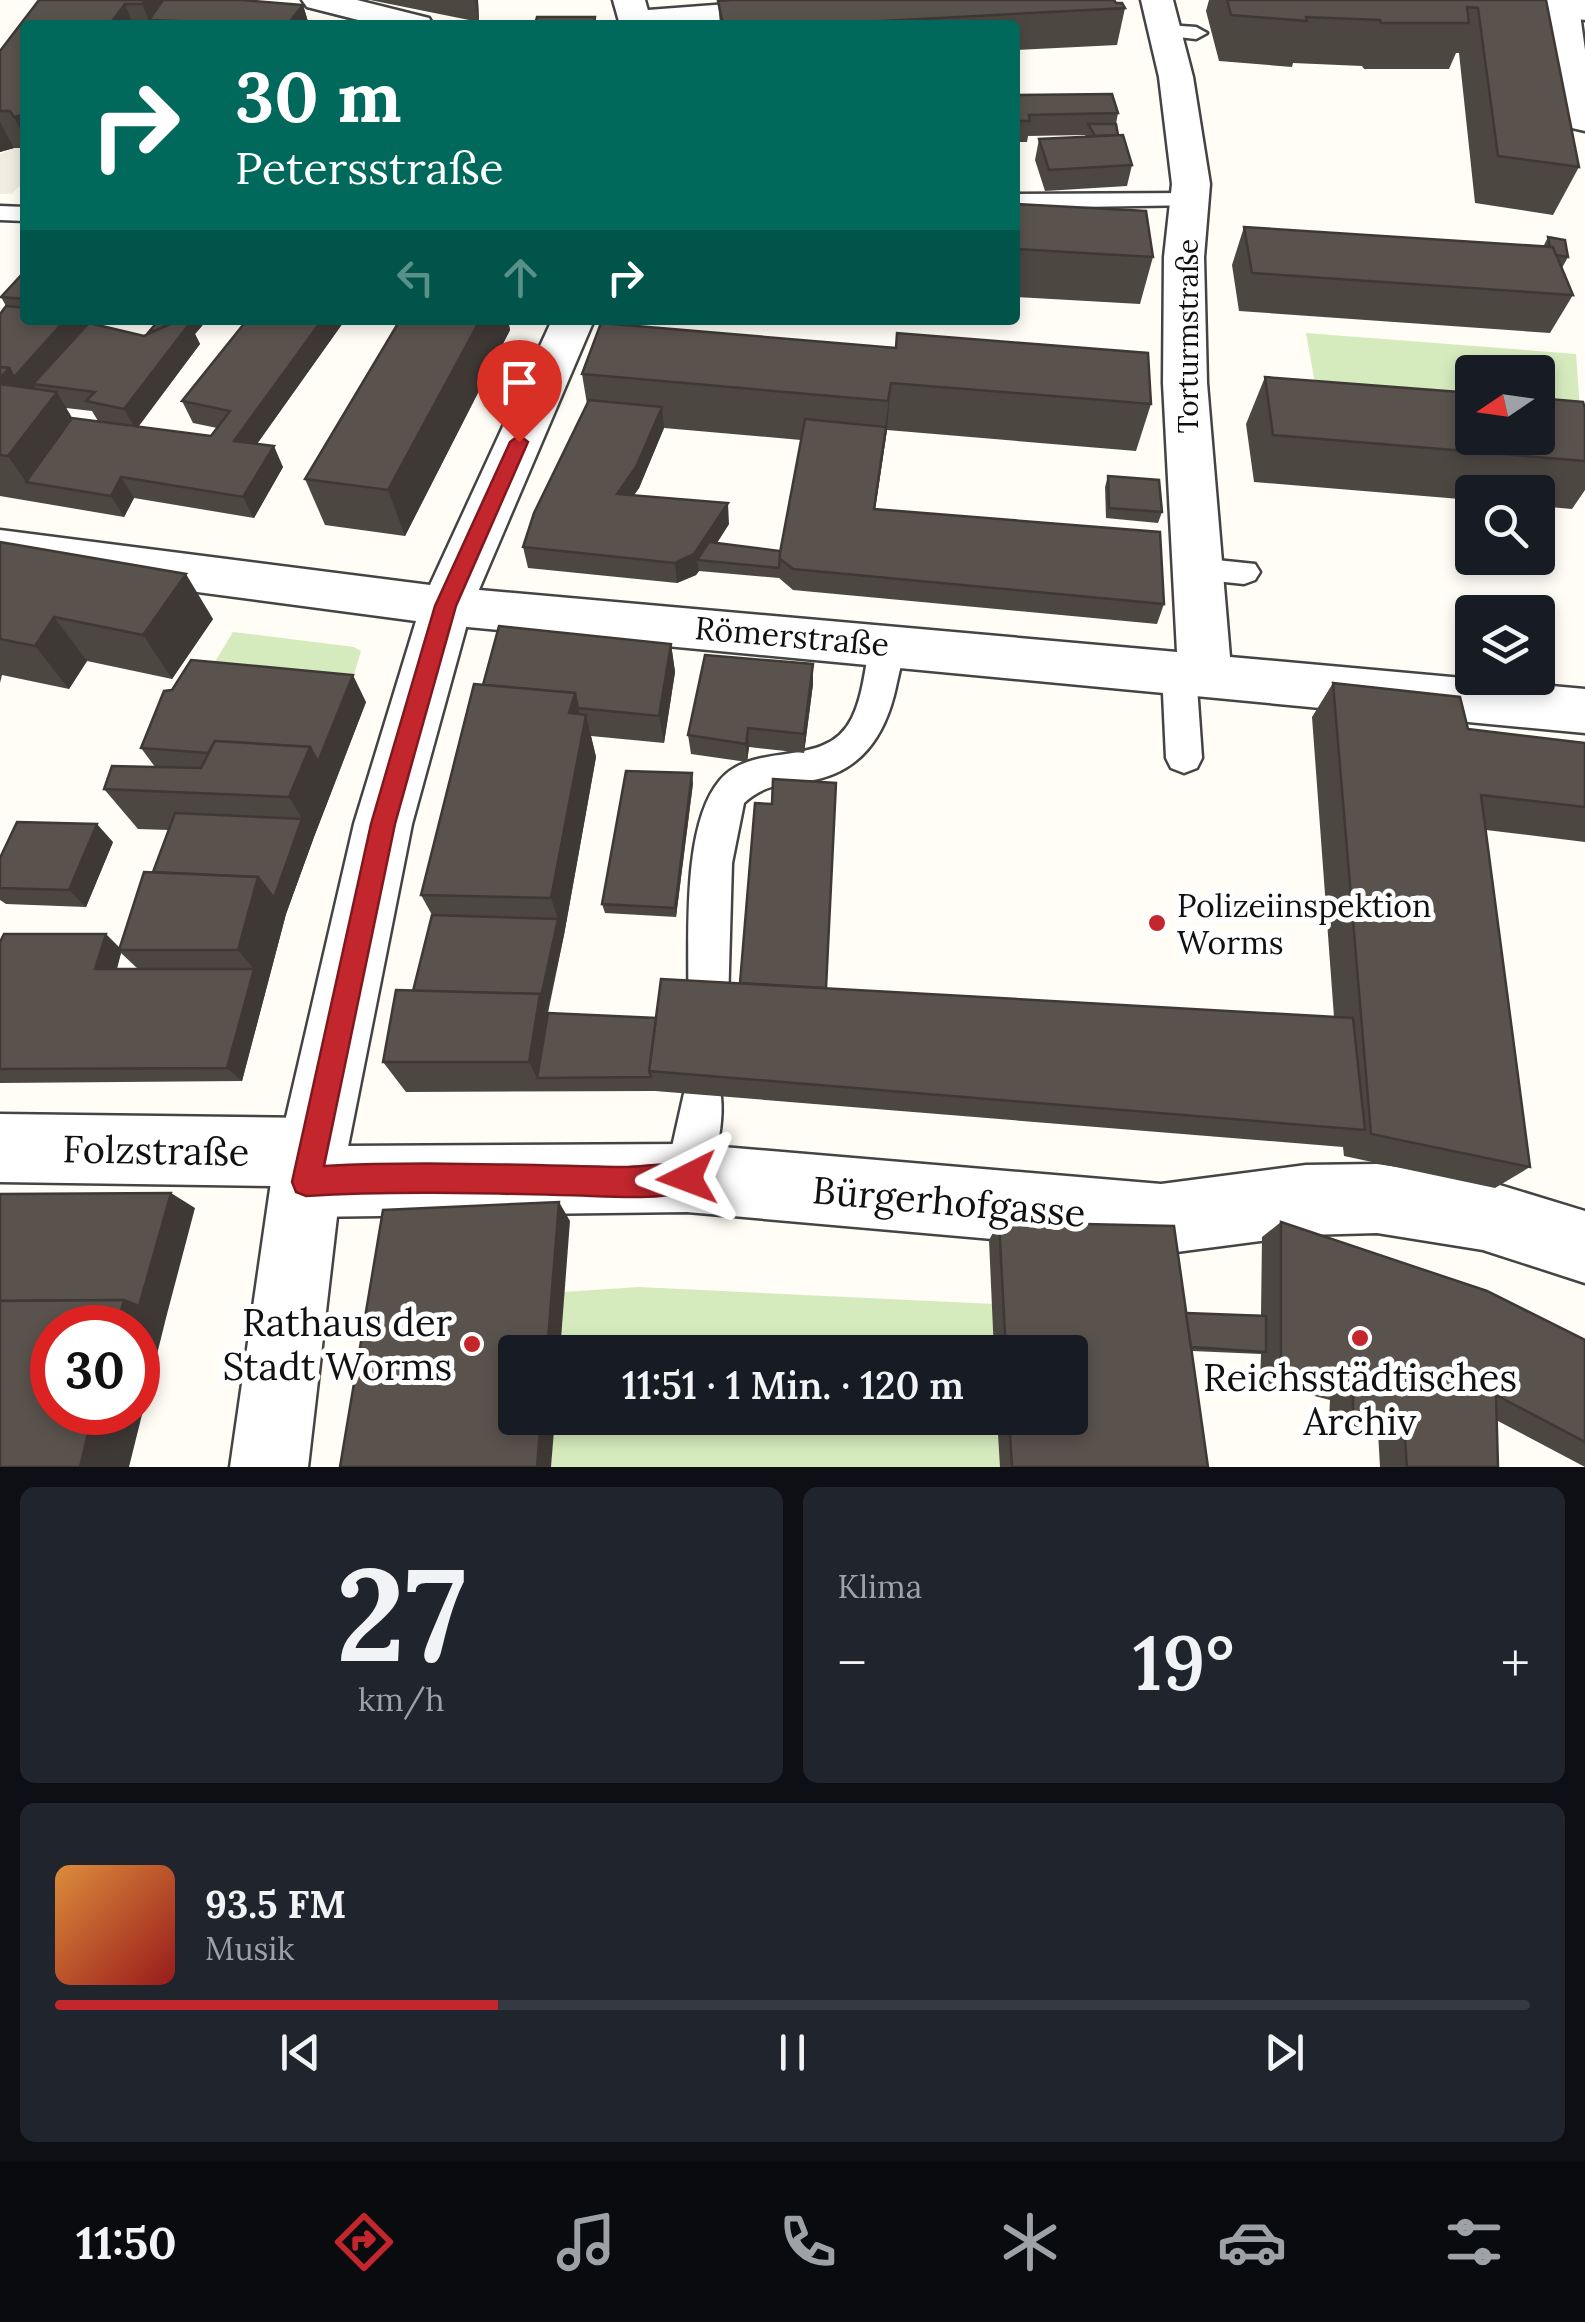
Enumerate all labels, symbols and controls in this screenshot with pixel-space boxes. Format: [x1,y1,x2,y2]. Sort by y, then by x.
text: 30 m [235,52,402,141]
icon: right [70,60,200,190]
text: Petersstraße [235,139,504,196]
street label: Torturmstraße [1170,239,1206,433]
icon: left [388,250,443,305]
icon: ahead [493,250,548,305]
icon: right [598,250,653,305]
pin [477,340,562,443]
icon: arrive [492,355,547,410]
north arrow [1455,355,1555,455]
map controls [1455,355,1555,695]
button: search [1455,475,1555,575]
button: layers [1455,595,1555,695]
street label: Römerstraße [693,607,891,665]
place label: Polizeiinspektion Worms [1177,885,1431,963]
marker: Polizeiinspektion Worms [1146,912,1168,934]
street label: Folzstraße [62,1124,250,1176]
position arrow [635,1126,739,1230]
street label: Bürgerhofgasse [810,1165,1088,1238]
place label: Rathaus der Stadt Worms [222,1298,453,1390]
speed limit sign: 30 [30,1305,160,1435]
marker: Reichsstädtisches Archiv [1349,1327,1371,1349]
marker: Rathaus der Stadt Worms [461,1333,483,1355]
place label: Reichsstädtisches Archiv [1203,1353,1517,1445]
text: 11:51 · 1 Min. · 120 m [622,1361,964,1409]
text: 27 [336,1530,466,1697]
text: Klima [838,1566,922,1607]
text: 19° [1133,1615,1235,1711]
text: − [838,1628,867,1698]
text: + [1501,1628,1530,1698]
text: km/h [358,1679,444,1720]
text: 93.5 FM [205,1880,346,1928]
text: Musik [205,1928,294,1969]
icon: previous [273,2025,328,2080]
icon: pause [765,2025,820,2080]
icon: next [1257,2025,1312,2080]
icon: directions [329,2207,399,2277]
icon: music [551,2207,621,2277]
icon: phone [773,2207,843,2277]
icon: climate [995,2207,1065,2277]
icon: car [1217,2207,1287,2277]
icon: filters [1439,2207,1509,2277]
text: 11:50 [76,2214,177,2271]

